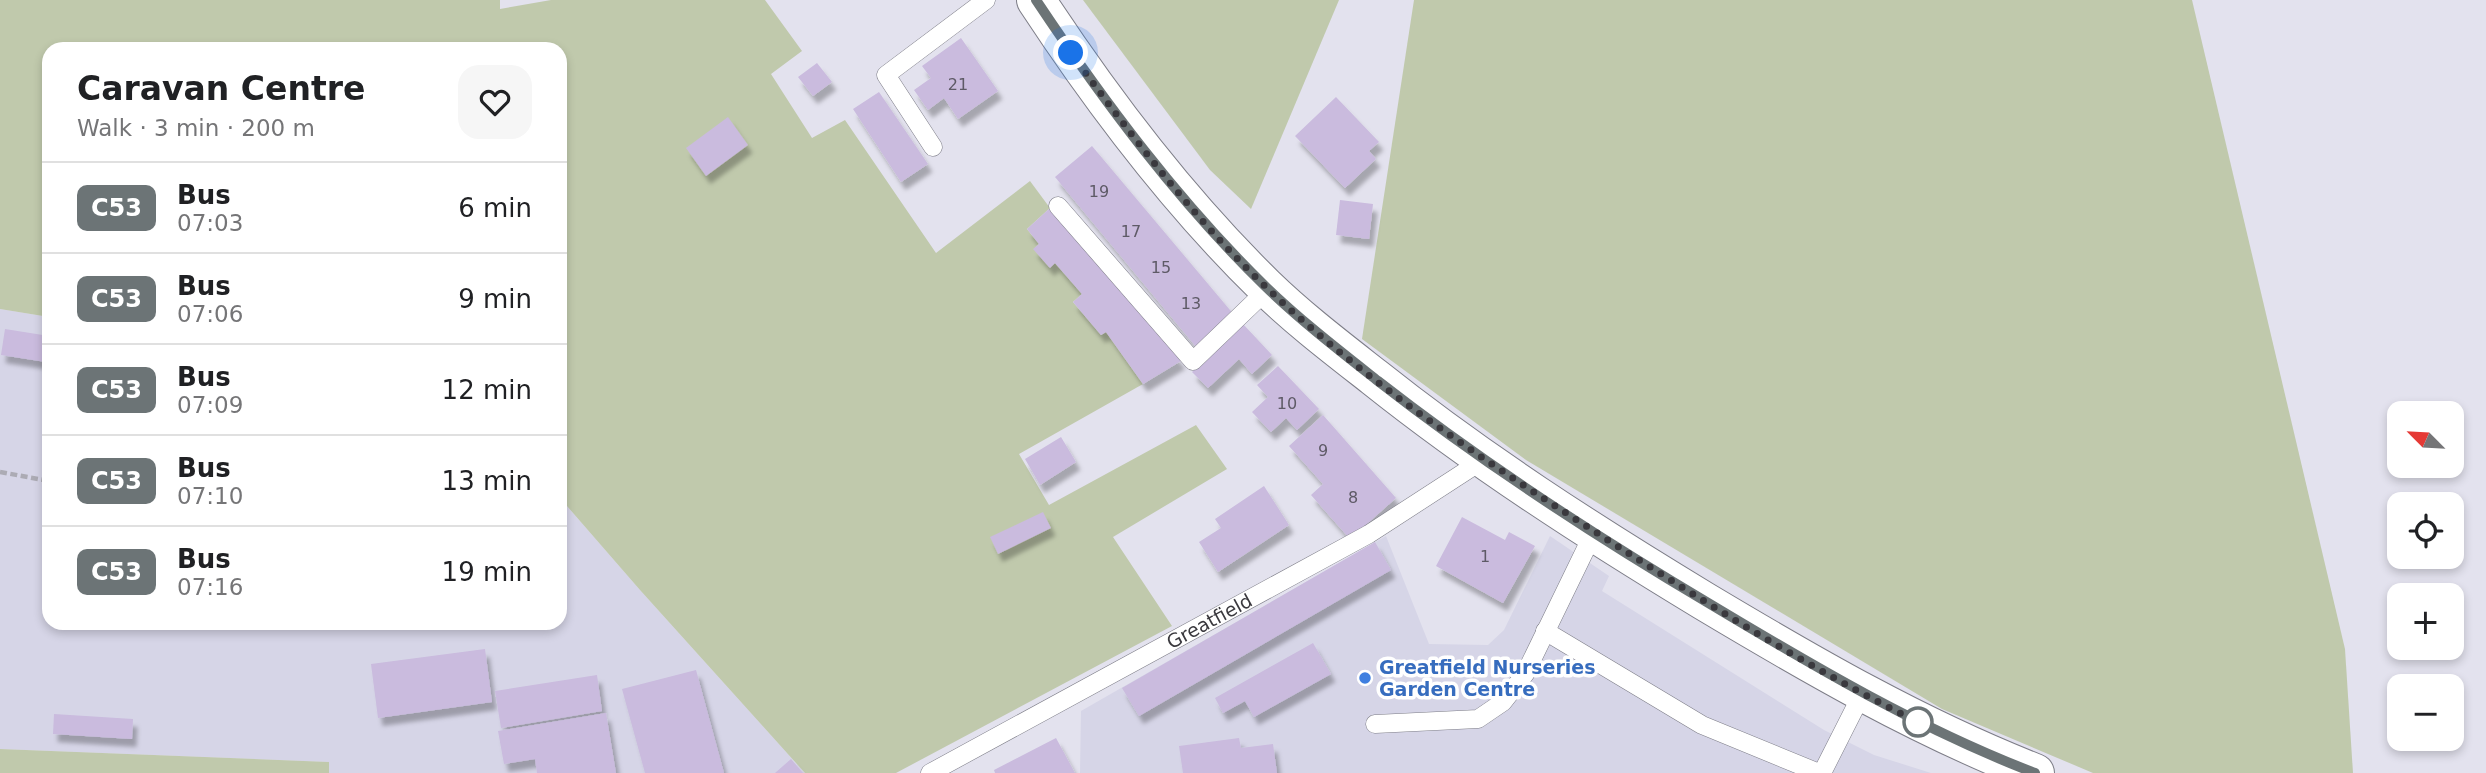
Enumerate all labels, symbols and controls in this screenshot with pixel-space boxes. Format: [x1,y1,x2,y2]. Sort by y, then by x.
your location [1053,35,1088,70]
button: heart [458,65,532,139]
text: Caravan Centre [77,69,365,108]
house number: 21 [948,75,968,94]
text: Walk · 3 min · 200 m [77,115,315,141]
text: Bus [177,180,231,210]
house number: 19 [1089,182,1109,201]
text: 6 min [458,193,532,223]
text: C53 [91,194,142,222]
text: 07:03 [177,210,243,236]
house number: 17 [1121,222,1141,241]
house number: 15 [1151,258,1171,277]
text: Bus [177,271,231,301]
text: 9 min [458,284,532,314]
text: C53 [91,285,142,313]
house number: 13 [1181,294,1201,313]
text: 07:06 [177,301,243,327]
text: Bus [177,362,231,392]
text: 12 min [442,375,532,405]
text: C53 [91,376,142,404]
text: 07:09 [177,392,243,418]
house number: 10 [1277,394,1297,413]
north arrow [2387,401,2464,478]
map controls [2387,401,2464,751]
house number: 9 [1318,441,1328,460]
text: Bus [177,453,231,483]
text: 13 min [442,466,532,496]
text: C53 [91,467,142,495]
text: 07:10 [177,483,243,509]
house number: 8 [1348,488,1358,507]
button: locate [2387,492,2464,569]
text: Bus [177,544,231,574]
house number: 1 [1480,547,1490,566]
text: 19 min [442,557,532,587]
text: C53 [91,558,142,586]
text: 07:16 [177,574,243,600]
button: + [2387,583,2464,660]
street label: Greatfield [1163,589,1256,653]
place label: Greatfield Nurseries Garden Centre [1379,656,1596,700]
marker: Greatfield Nurseries Garden Centre [1357,670,1373,686]
button: − [2387,674,2464,751]
unlabelled marker [1903,707,1933,737]

